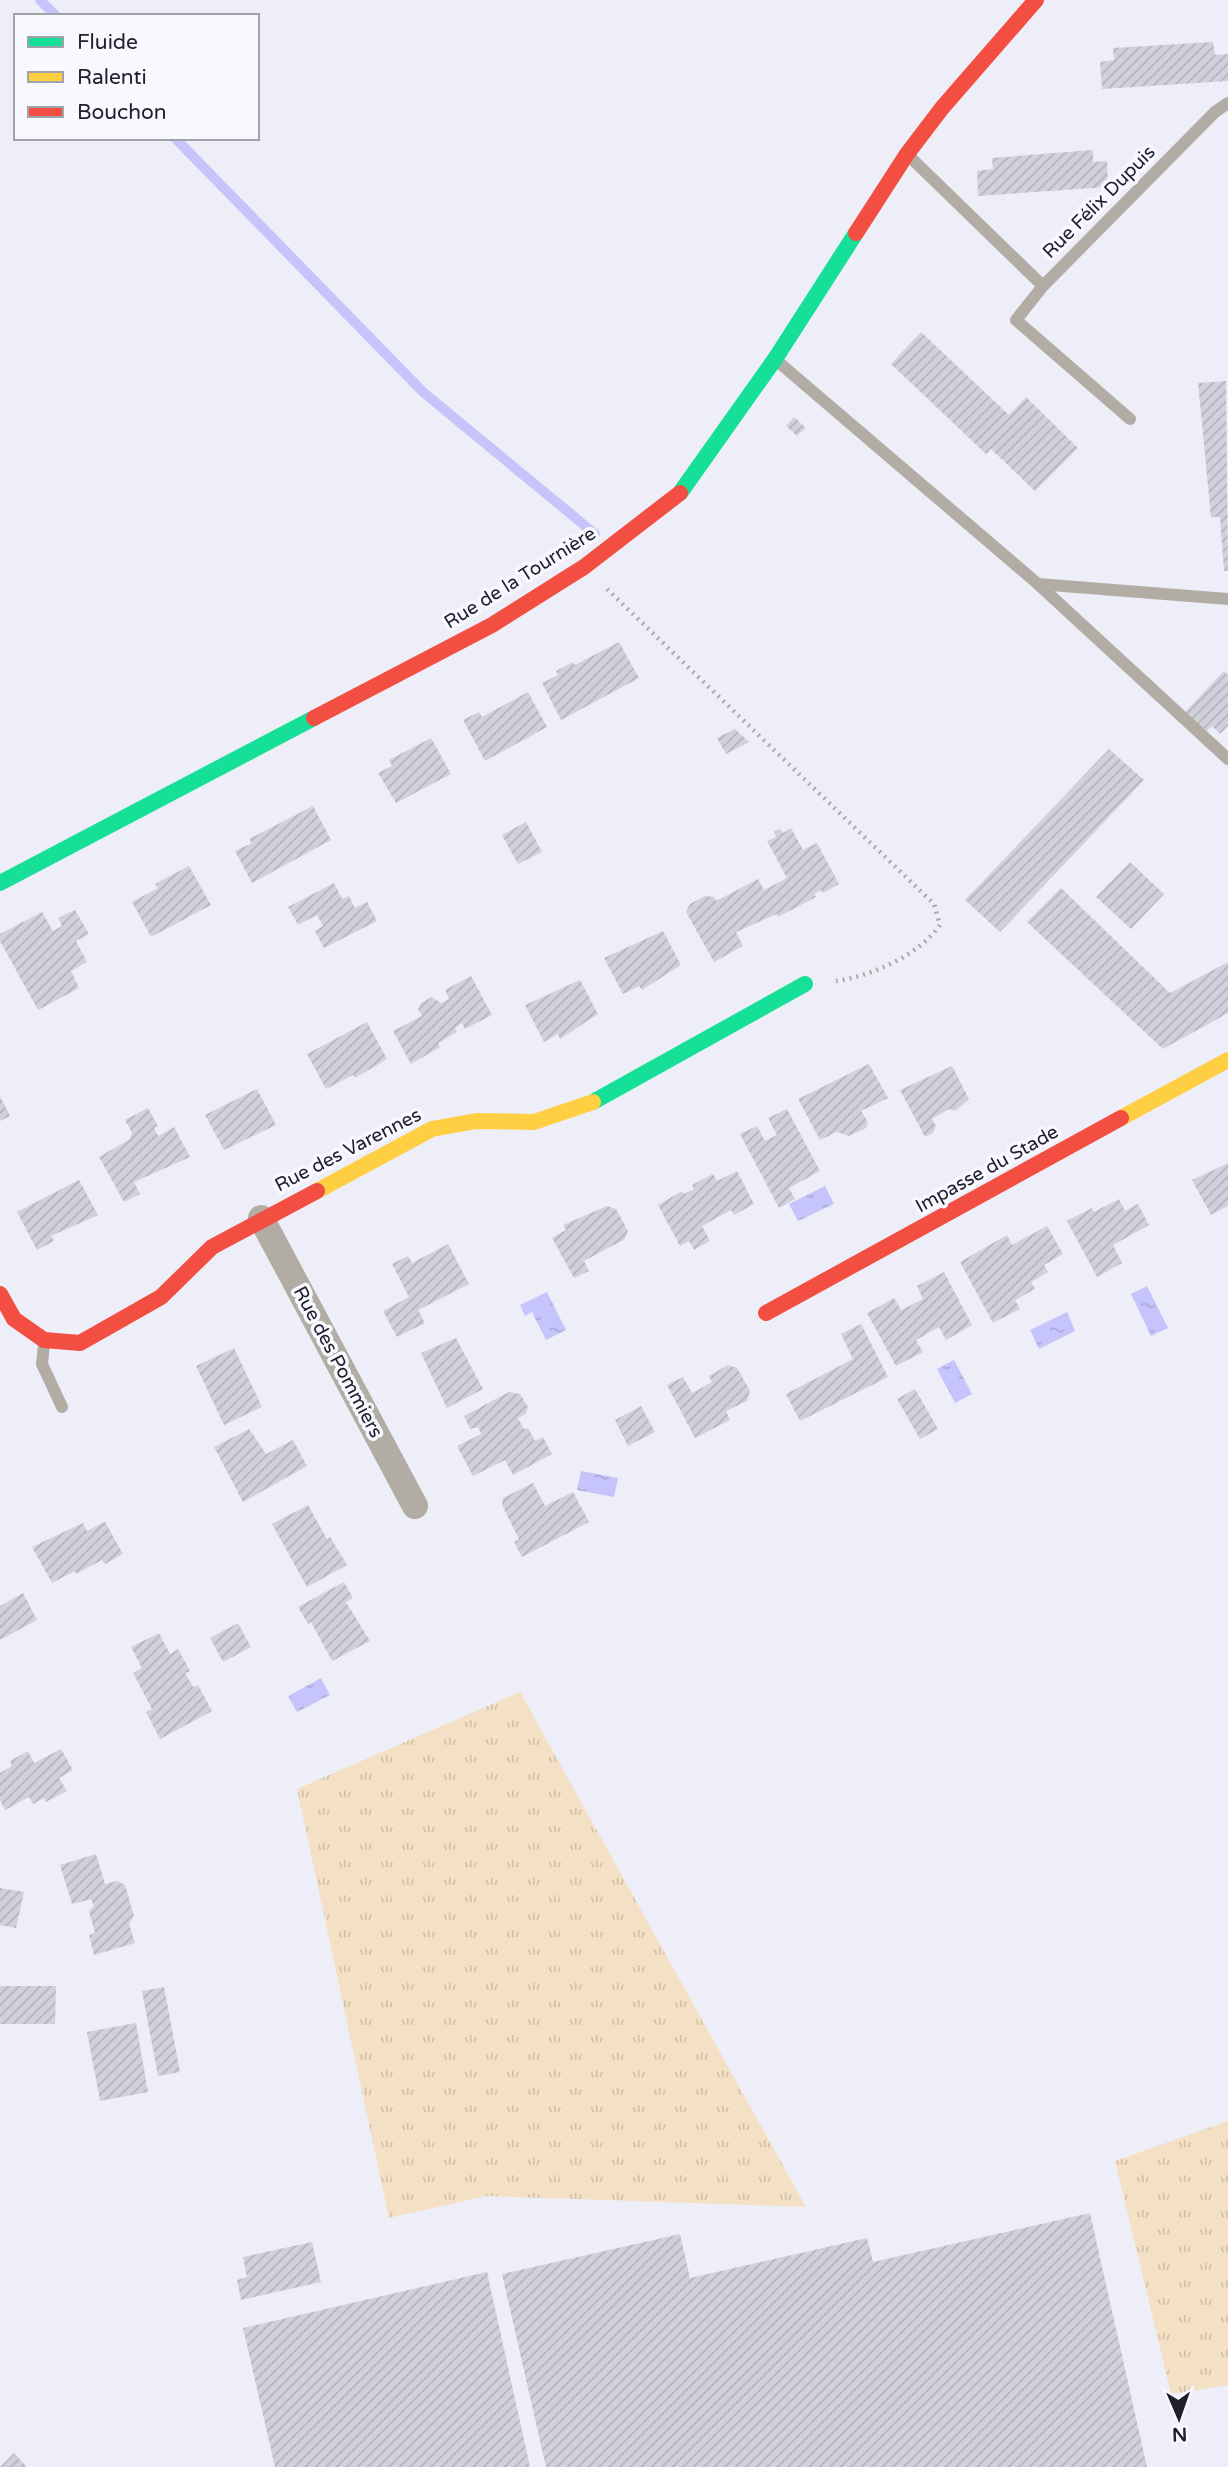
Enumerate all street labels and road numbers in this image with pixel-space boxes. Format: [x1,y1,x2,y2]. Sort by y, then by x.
street label: Rue Félix Dupuis [1038,141,1160,263]
street label: Rue de la Tournière [440,522,600,634]
street label: Rue des Varennes [271,1104,425,1196]
street label: Impasse du Stade [912,1121,1062,1217]
street label: Rue des Pommiers [289,1282,387,1442]

